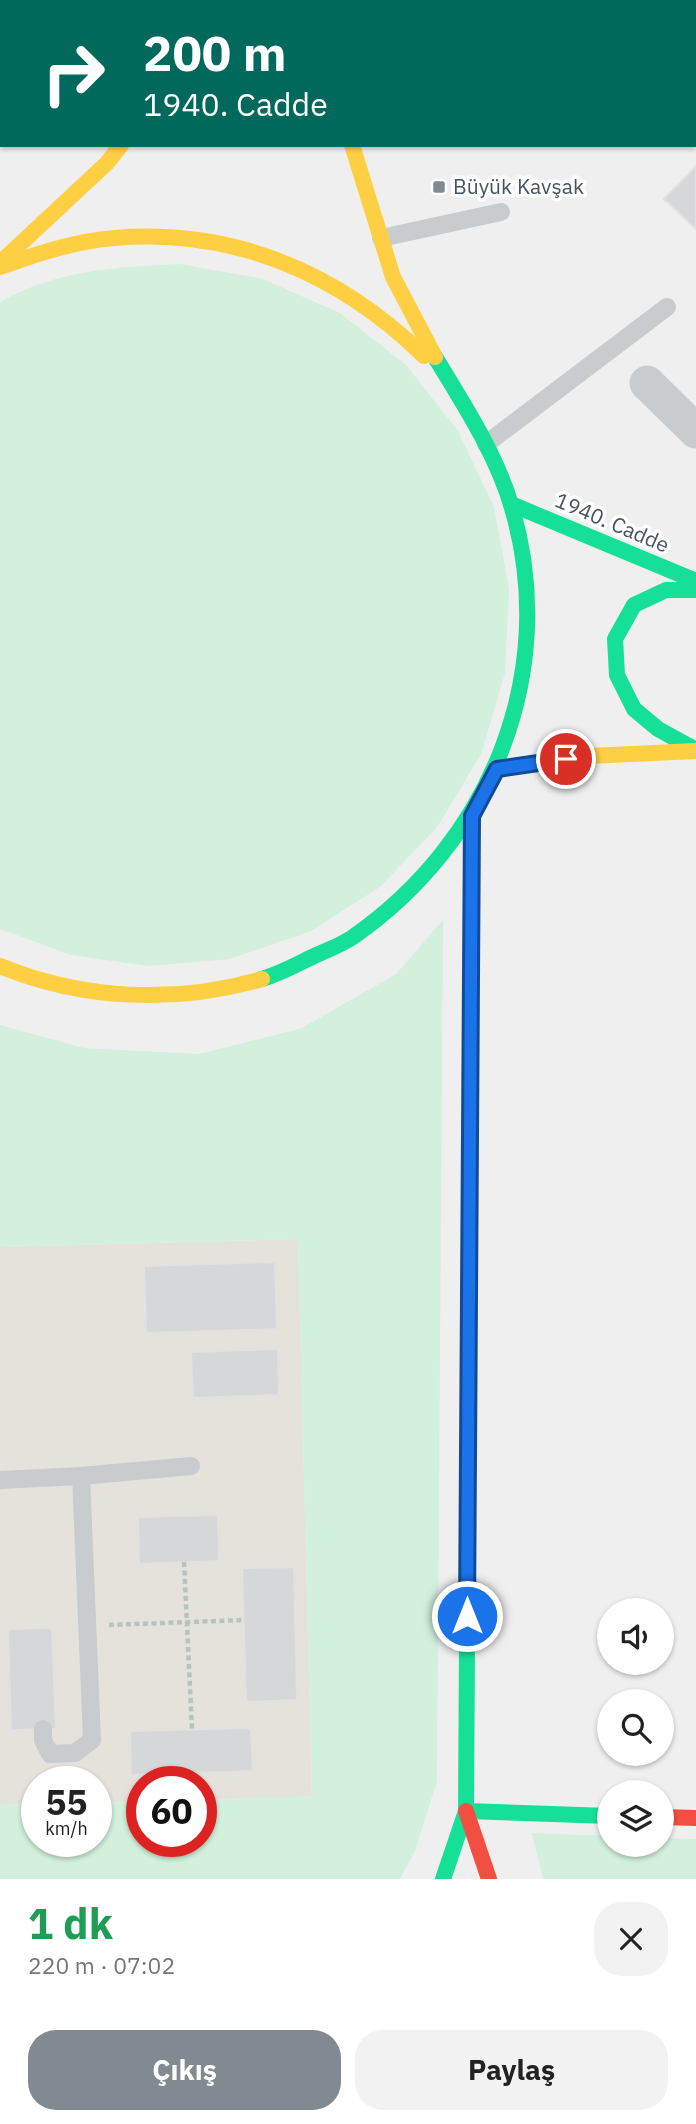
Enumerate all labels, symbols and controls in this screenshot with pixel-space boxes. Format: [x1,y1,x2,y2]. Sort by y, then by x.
text: 200 m [143,21,287,84]
icon: right [28,28,119,119]
text: 1940. Cadde [143,83,328,125]
place label: Büyük Kavşak [453,172,584,200]
marker: Büyük Kavşak [431,179,447,195]
street label: 1940. Cadde [551,486,674,559]
pin [536,729,596,789]
icon: arrive [547,740,585,778]
position arrow [430,1579,504,1653]
map controls [597,1598,674,1857]
button: sound [597,1598,674,1675]
button: search [597,1689,674,1766]
speed limit sign: 60 [126,1766,217,1857]
text: 55 [45,1779,88,1825]
button: layers [597,1780,674,1857]
text: km/h [45,1817,88,1840]
text: 1 dk [28,1896,113,1951]
button: close [594,1902,668,1976]
text: 220 m · 07:02 [28,1950,175,1980]
button: Çıkış [28,2030,341,2110]
button: Paylaş [355,2030,668,2110]

